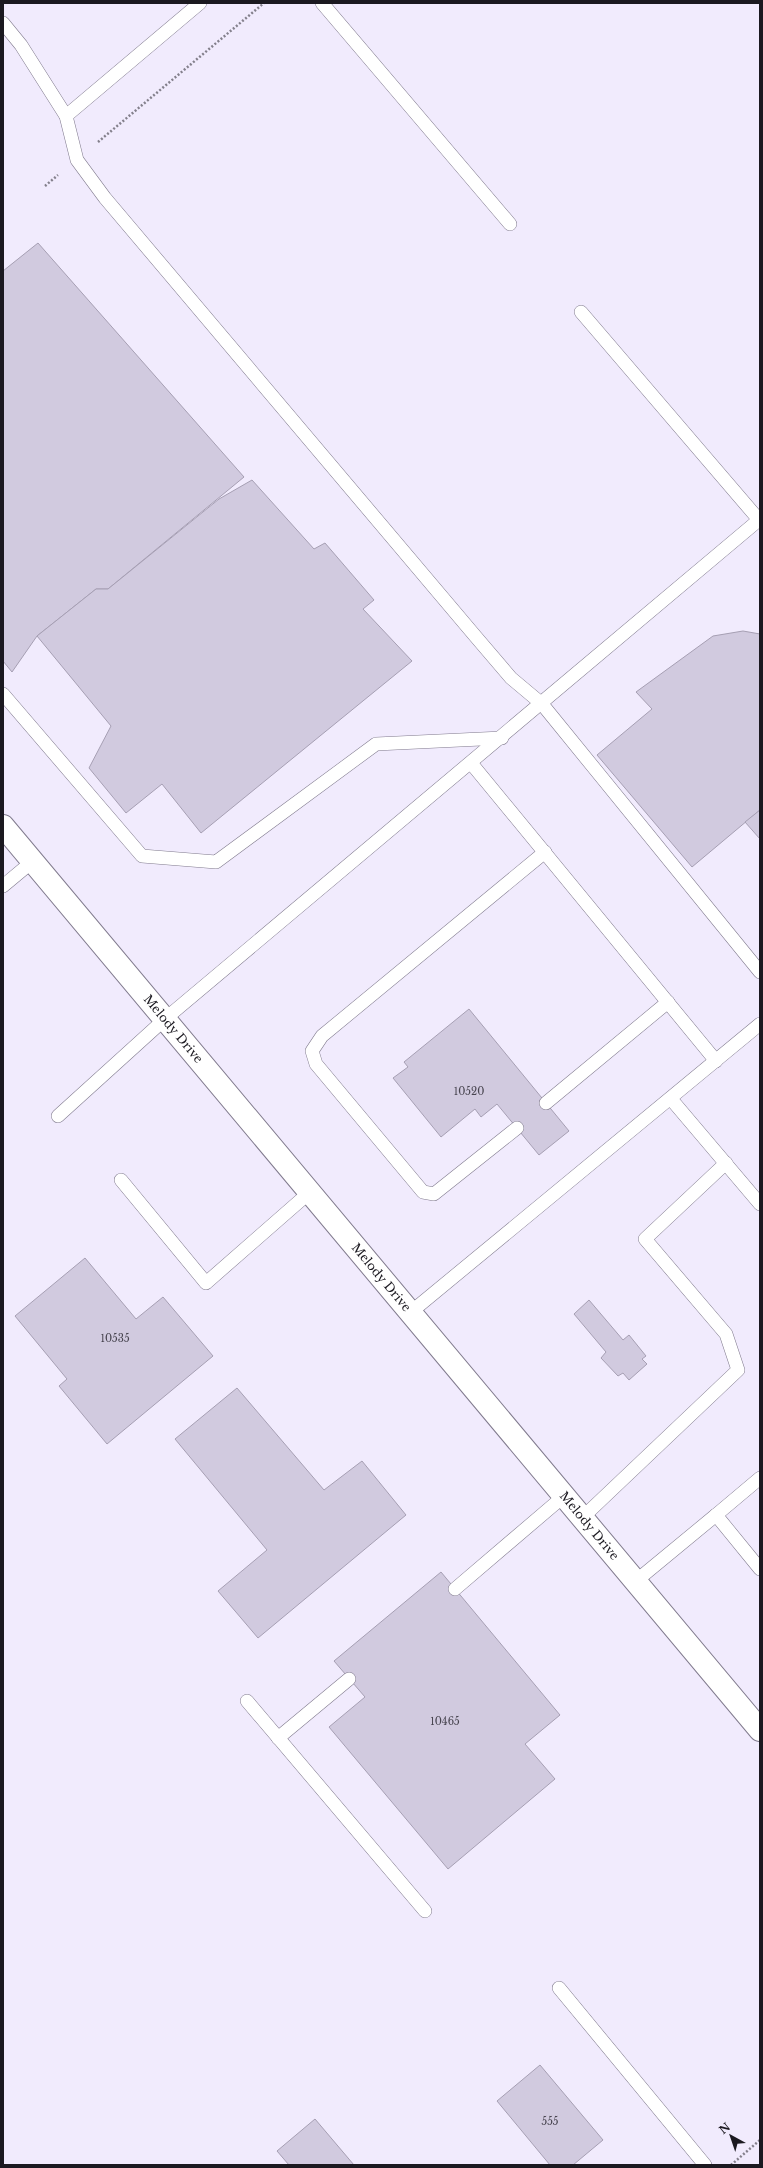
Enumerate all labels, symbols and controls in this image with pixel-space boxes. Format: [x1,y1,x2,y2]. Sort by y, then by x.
street label: Melody Drive [141,992,206,1066]
house number: 10520 [454,1085,484,1098]
street label: Melody Drive [349,1240,415,1315]
house number: 10535 [100,1332,130,1345]
street label: Melody Drive [557,1488,623,1563]
house number: 10465 [430,1715,460,1728]
house number: 555 [541,2115,559,2128]
north arrow [711,2116,751,2156]
text: N [716,2119,734,2137]

